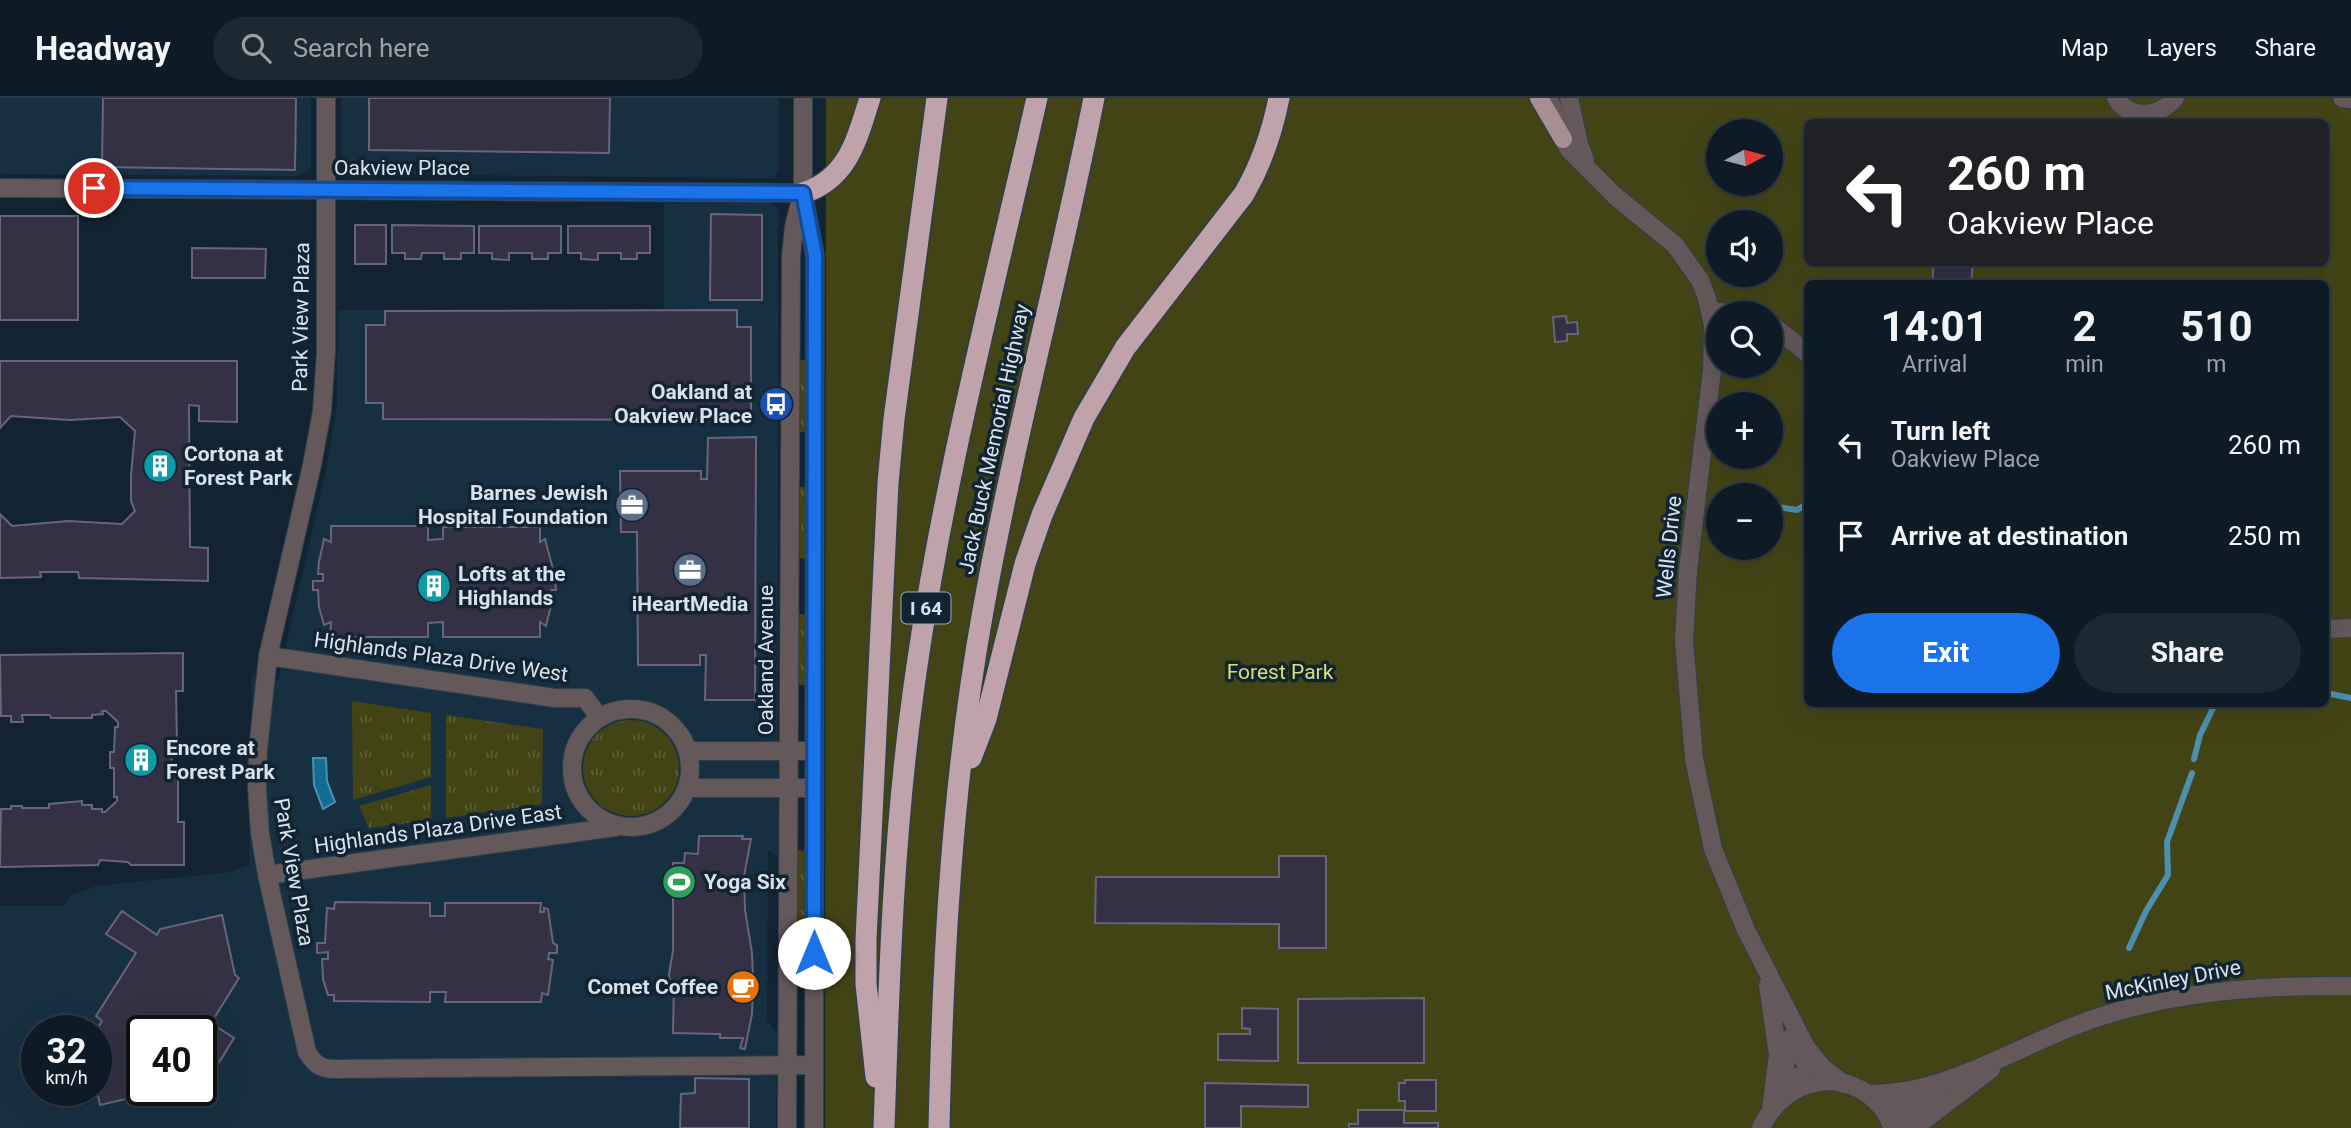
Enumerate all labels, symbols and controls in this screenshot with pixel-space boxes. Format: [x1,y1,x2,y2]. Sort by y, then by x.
search box [213,17,703,80]
text: Headway [35,29,171,68]
icon: search [237,29,275,67]
text: Search here [293,33,429,63]
text: Map [2061,34,2109,62]
text: Layers [2147,34,2217,62]
text: Share [2255,34,2316,62]
north arrow [1706,119,1783,196]
map controls [1706,119,1783,560]
text: 260 m [1947,145,2086,202]
icon: left [1832,147,1923,238]
street label: Oakview Place [334,156,470,180]
pin [64,158,124,218]
icon: arrive [75,169,113,207]
text: Oakview Place [1947,204,2154,242]
button: sound [1706,210,1783,287]
street label: Park View Plaza [288,242,314,392]
button: search [1706,301,1783,378]
street label: Jack Buck Memorial Highway [954,302,1034,576]
text: 14:01 [1881,302,1989,351]
text: 2 [2072,302,2097,351]
text: 510 [2180,302,2253,351]
text: Arrival [1902,351,1967,378]
text: min [2065,351,2104,378]
text: m [2206,351,2226,378]
place label: Oakland at Oakview Place [614,380,752,428]
bus stop icon: Oakland at Oakview Place [757,385,795,423]
button: + [1706,392,1783,469]
text: Turn left [1891,416,1990,446]
icon: left [1832,426,1870,464]
text: 260 m [2228,430,2301,460]
place label: Cortona at Forest Park [184,442,293,490]
text: Oakview Place [1891,446,2040,473]
building icon: Cortona at Forest Park [141,447,179,485]
place label: Barnes Jewish Hospital Foundation [418,481,608,529]
button: − [1706,483,1783,560]
office icon: Barnes Jewish Hospital Foundation [613,486,651,524]
street label: Wells Drive [1652,495,1686,599]
icon: arrive [1832,517,1870,555]
text: Arrive at destination [1891,521,2128,551]
text: 250 m [2228,521,2301,551]
office icon: iHeartMedia [671,551,709,589]
place label: Lofts at the Highlands [458,562,566,610]
building icon: Lofts at the Highlands [415,567,453,605]
street label: Oakland Avenue [754,585,778,735]
place label: iHeartMedia [632,592,748,616]
road number: I 64 [902,593,950,624]
button: Exit [1832,613,2060,693]
button: Share [2074,613,2301,693]
street label: Highlands Plaza Drive West [313,627,569,687]
park label: Forest Park [1227,660,1334,684]
place label: Encore at Forest Park [166,736,275,784]
building icon: Encore at Forest Park [122,741,160,779]
street label: Park View Plaza [269,796,319,948]
street label: Highlands Plaza Drive East [313,800,563,858]
sports icon: Yoga Six [660,863,698,901]
place label: Yoga Six [704,870,786,894]
position arrow [777,916,851,990]
street label: McKinley Drive [2103,955,2243,1005]
cafe icon: Comet Coffee [724,968,762,1006]
place label: Comet Coffee [587,975,718,999]
speed limit sign: 40 [126,1015,217,1106]
text: 32 [46,1031,87,1072]
text: km/h [45,1067,88,1088]

